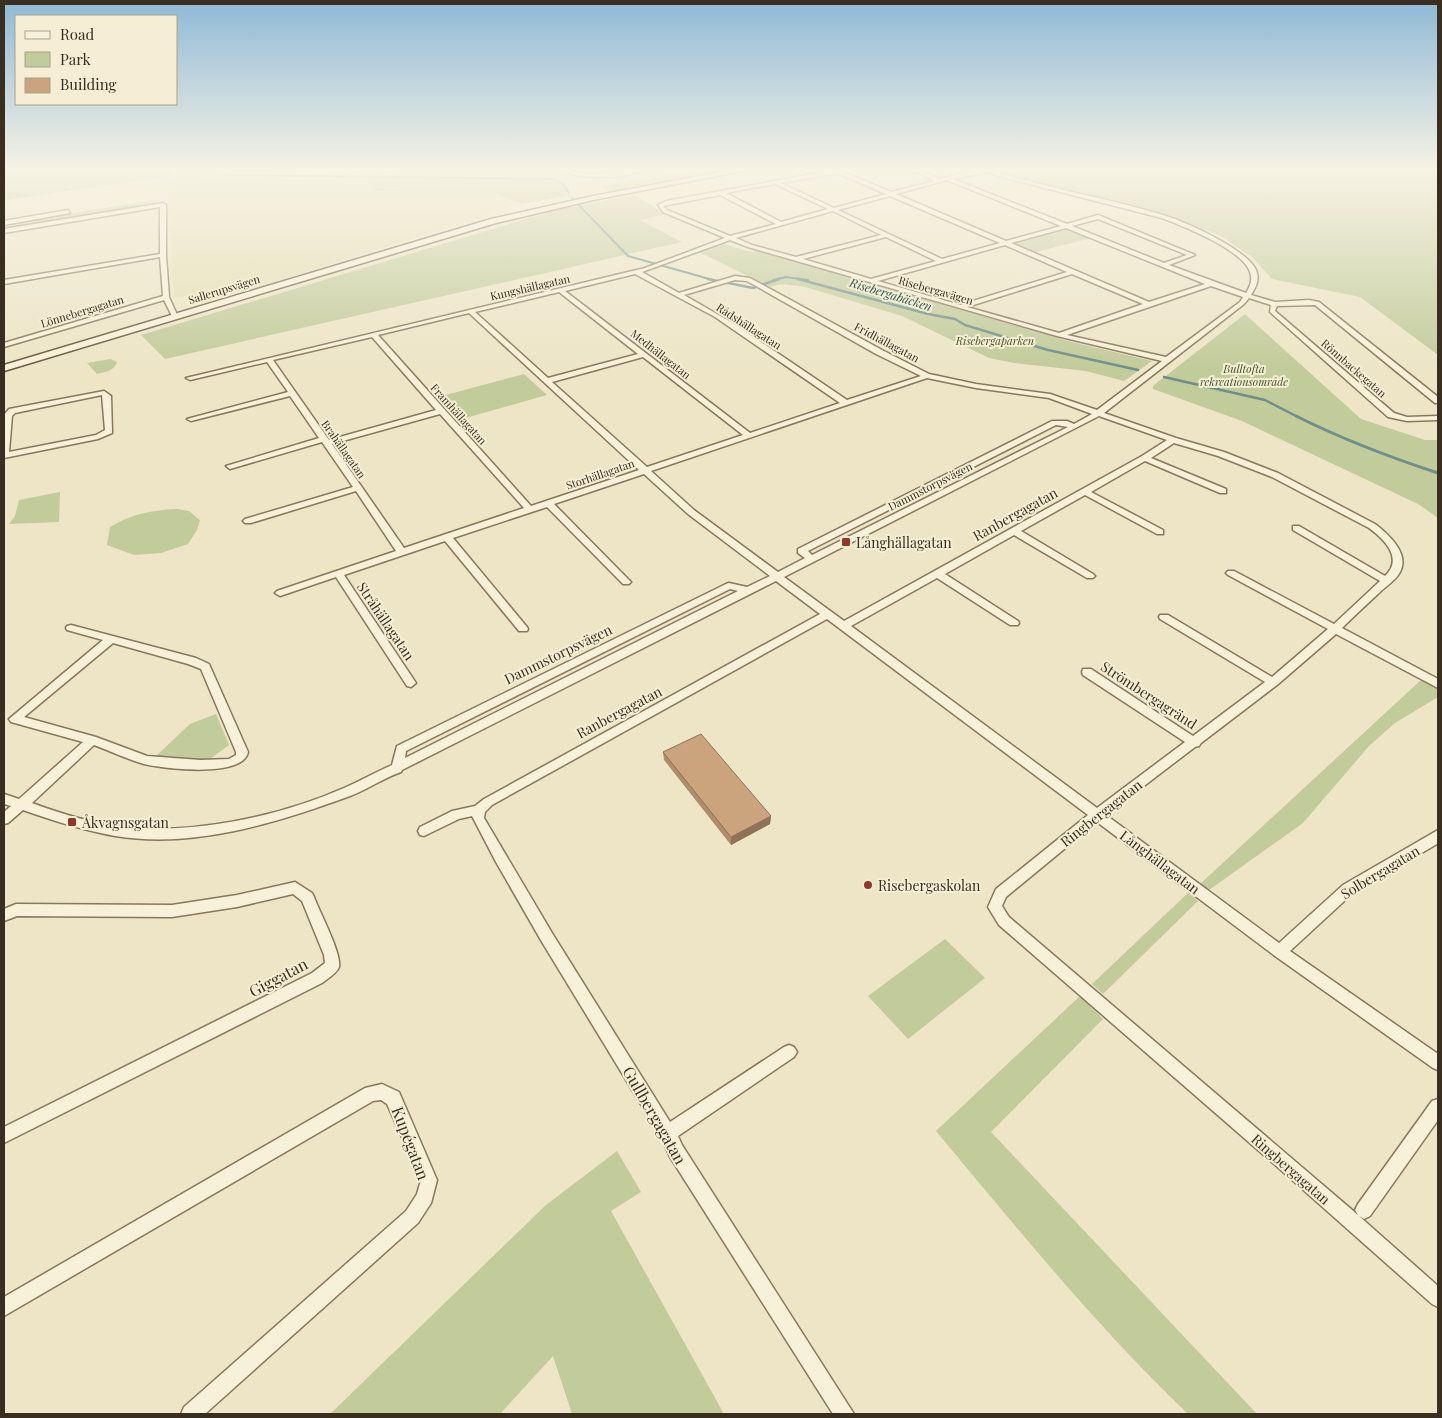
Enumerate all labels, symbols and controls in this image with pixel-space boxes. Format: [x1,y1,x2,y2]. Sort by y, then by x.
legend [15,15,178,105]
text: Road [60,24,94,44]
text: Park [60,49,92,69]
text: Building [60,74,117,94]
street label: Kungshällagatan [489,270,572,303]
street label: Sallerupsvägen [186,271,262,307]
street label: Risebergavägen [897,272,976,308]
water label: Risebergabäcken [847,274,934,314]
street label: Lönnebergagatan [39,291,126,331]
street label: Rådshällagatan [714,299,785,353]
street label: Fridhällagatan [852,319,923,366]
street label: Medhällagatan [628,326,694,382]
park label: Risebergaparken [955,333,1034,348]
street label: Rönnbackegatan [1318,336,1390,401]
park label: Bulltofta rekreationsområde [1200,361,1288,389]
street label: Framhällagatan [428,380,491,448]
street label: Brahällagatan [318,417,370,482]
street label: Storhällagatan [564,455,637,493]
street label: Dammstorpsvägen [885,458,975,514]
street label: Ranbergagatan [969,483,1061,545]
place label: Långhällagatan [856,533,952,552]
marker: Långhällagatan [840,536,852,548]
street label: Stråhällagatan [353,578,420,664]
street label: Dammstorpsvägen [501,619,616,688]
street label: Strömbergagränd [1097,657,1201,733]
street label: Ranbergagatan [573,681,666,743]
street label: Ringbergagatan [1056,775,1146,851]
place label: Åkvagnsgatan [81,813,169,832]
marker: Åkvagnsgatan [66,816,78,828]
street label: Långhällagatan [1116,826,1204,899]
street label: Solbergagatan [1337,841,1424,903]
place label: Risebergaskolan [878,876,981,895]
marker: Risebergaskolan [862,879,874,891]
street label: Giggatan [245,953,311,1001]
street label: Gullbergagatan [619,1062,692,1168]
street label: Kupégatan [387,1103,435,1183]
street label: Ringbergagatan [1248,1129,1335,1209]

